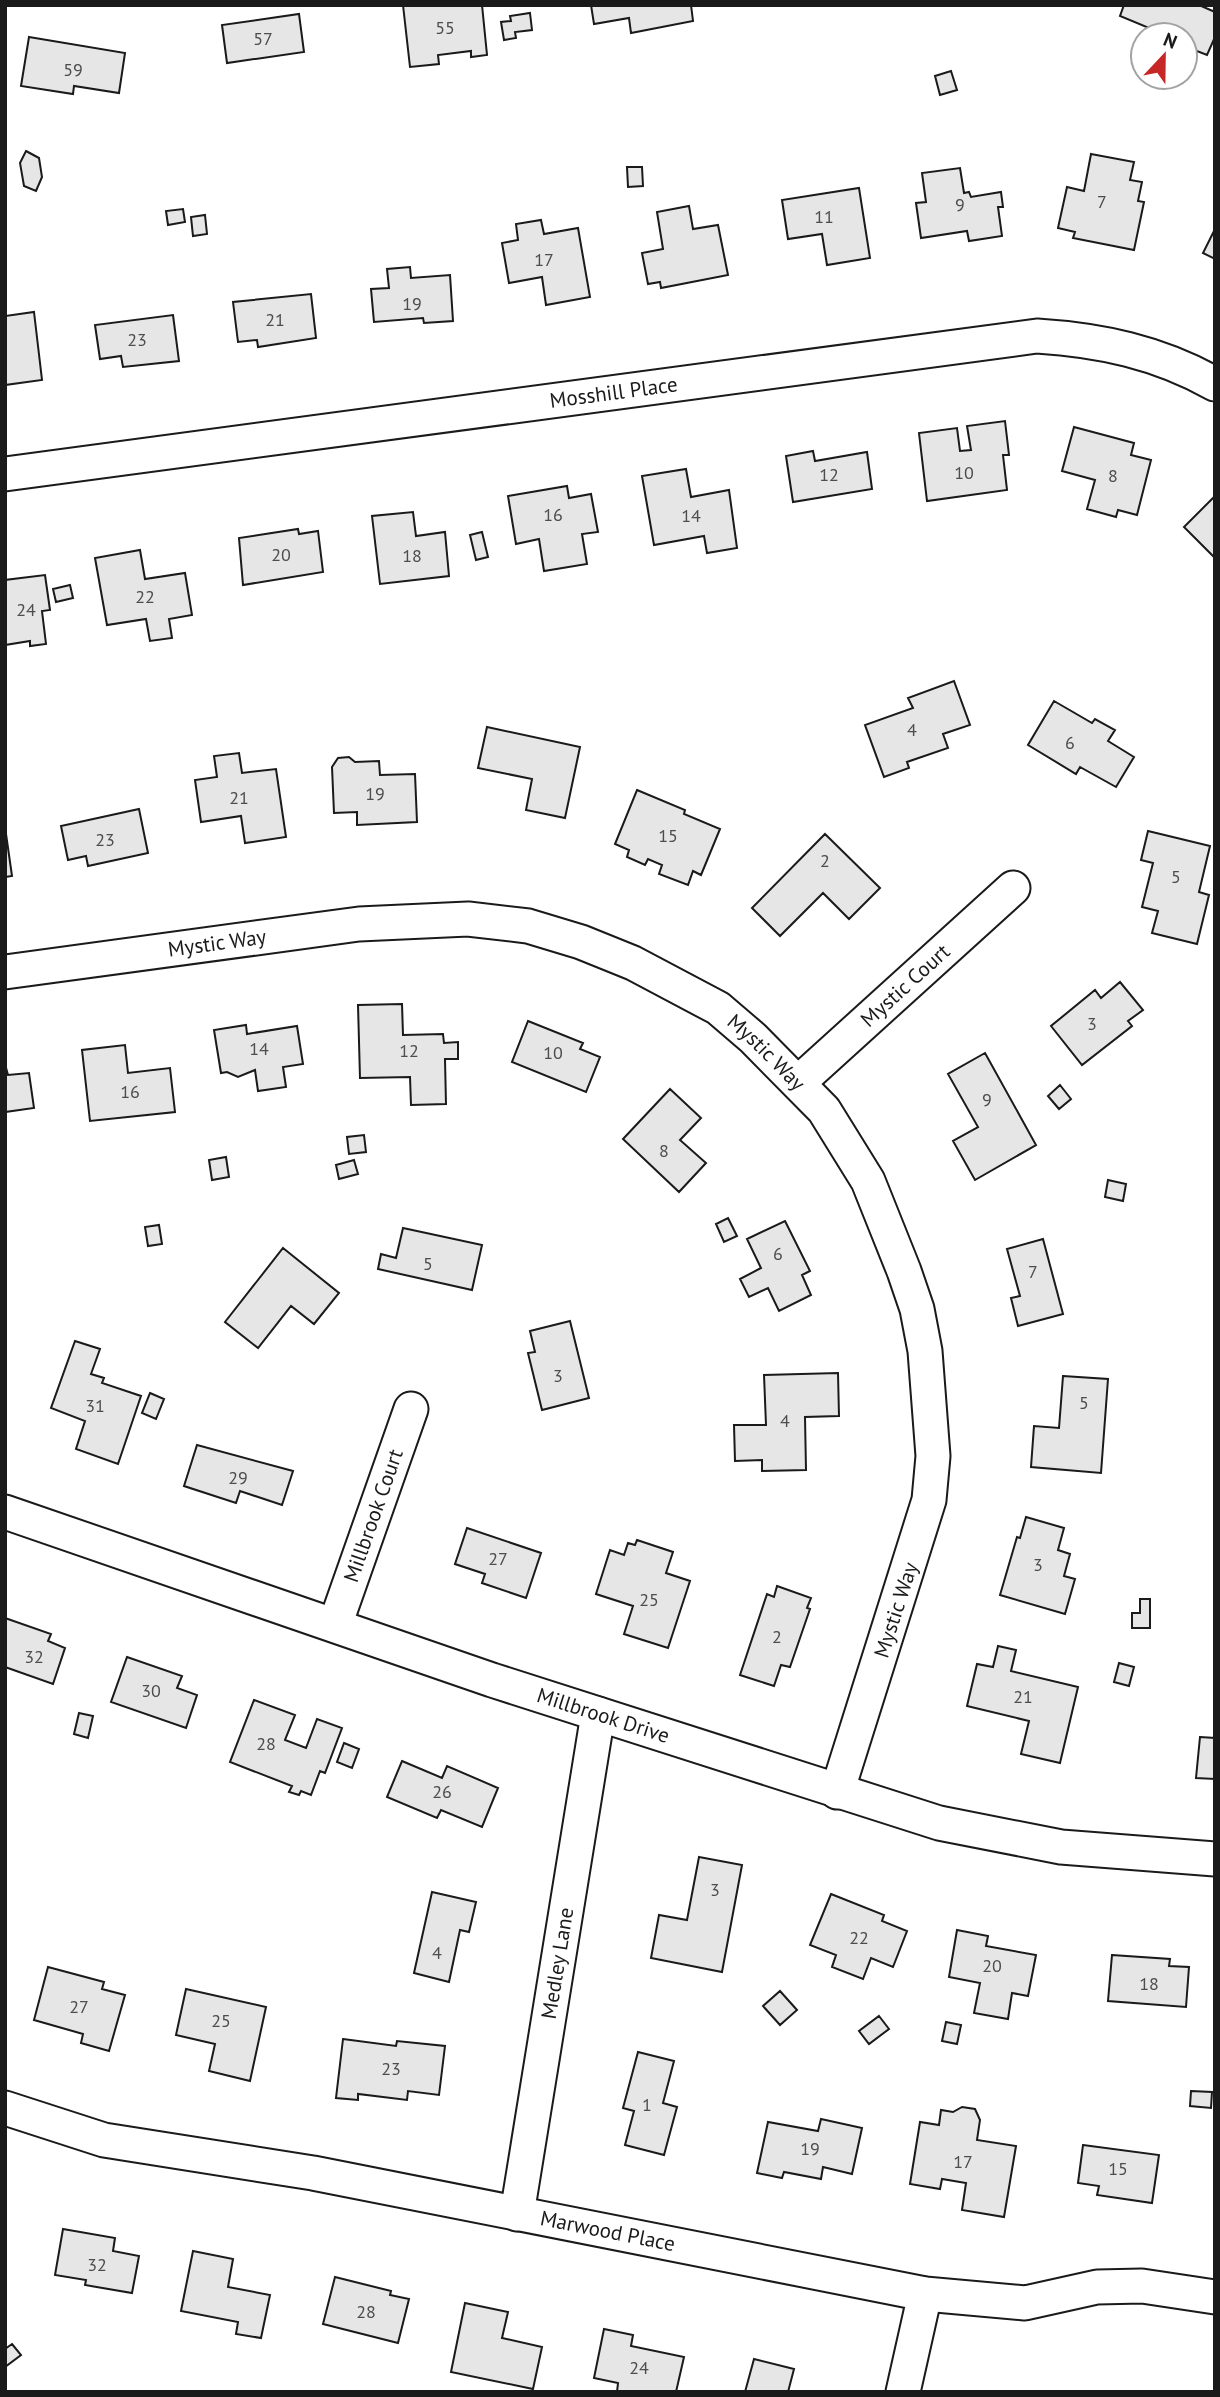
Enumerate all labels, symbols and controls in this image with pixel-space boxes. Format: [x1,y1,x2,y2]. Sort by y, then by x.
house number: 55 [435,16,455,39]
north arrow [1129,21,1199,91]
house number: 57 [253,27,273,50]
text: N [1160,27,1181,54]
house number: 59 [63,58,83,81]
house number: 7 [1097,190,1107,213]
house number: 9 [955,193,965,216]
house number: 11 [814,205,834,228]
house number: 17 [534,248,554,271]
house number: 19 [402,292,422,315]
house number: 21 [265,308,285,331]
house number: 23 [127,328,147,351]
street label: Mosshill Place [548,370,679,414]
house number: 10 [954,461,974,484]
house number: 12 [819,463,839,486]
house number: 8 [1108,464,1118,487]
house number: 16 [543,503,563,526]
house number: 14 [681,504,701,527]
house number: 20 [271,543,291,566]
house number: 18 [402,544,422,567]
house number: 22 [135,585,155,608]
house number: 24 [16,598,36,621]
house number: 4 [907,718,917,741]
house number: 6 [1065,731,1075,754]
house number: 19 [365,782,385,805]
house number: 21 [229,786,249,809]
house number: 15 [658,824,678,847]
house number: 23 [95,828,115,851]
house number: 2 [820,849,830,872]
house number: 5 [1171,865,1181,888]
street label: Mystic Way [166,923,268,963]
street label: Mystic Court [855,938,955,1033]
street label: Mystic Way [722,1008,812,1096]
house number: 3 [1087,1012,1097,1035]
house number: 14 [249,1037,269,1060]
house number: 12 [399,1039,419,1062]
house number: 10 [543,1041,563,1064]
house number: 16 [120,1080,140,1103]
house number: 9 [982,1088,992,1111]
house number: 8 [659,1139,669,1162]
house number: 6 [773,1242,783,1265]
house number: 5 [423,1252,433,1275]
house number: 7 [1028,1260,1038,1283]
house number: 3 [553,1364,563,1387]
house number: 5 [1079,1391,1089,1414]
house number: 31 [85,1394,105,1417]
house number: 4 [780,1409,790,1432]
street label: Millbrook Court [337,1445,409,1586]
house number: 29 [228,1466,248,1489]
house number: 27 [488,1547,508,1570]
house number: 3 [1033,1553,1043,1576]
street label: Mystic Way [867,1558,924,1661]
house number: 25 [639,1588,659,1611]
house number: 2 [772,1625,782,1648]
house number: 32 [24,1645,44,1668]
house number: 30 [141,1679,161,1702]
street label: Millbrook Drive [534,1681,673,1749]
house number: 21 [1013,1685,1033,1708]
house number: 28 [256,1732,276,1755]
house number: 26 [432,1780,452,1803]
house number: 3 [710,1878,720,1901]
street label: Medley Lane [535,1905,579,2021]
house number: 22 [849,1926,869,1949]
house number: 4 [432,1941,442,1964]
house number: 20 [982,1954,1002,1977]
house number: 18 [1139,1972,1159,1995]
house number: 27 [69,1995,89,2018]
house number: 25 [211,2009,231,2032]
house number: 23 [381,2057,401,2080]
house number: 1 [642,2093,652,2116]
house number: 19 [800,2137,820,2160]
house number: 17 [953,2150,973,2173]
house number: 15 [1108,2157,1128,2180]
street label: Marwood Place [538,2204,678,2257]
house number: 32 [87,2253,107,2276]
house number: 28 [356,2300,376,2323]
house number: 24 [629,2356,649,2379]

